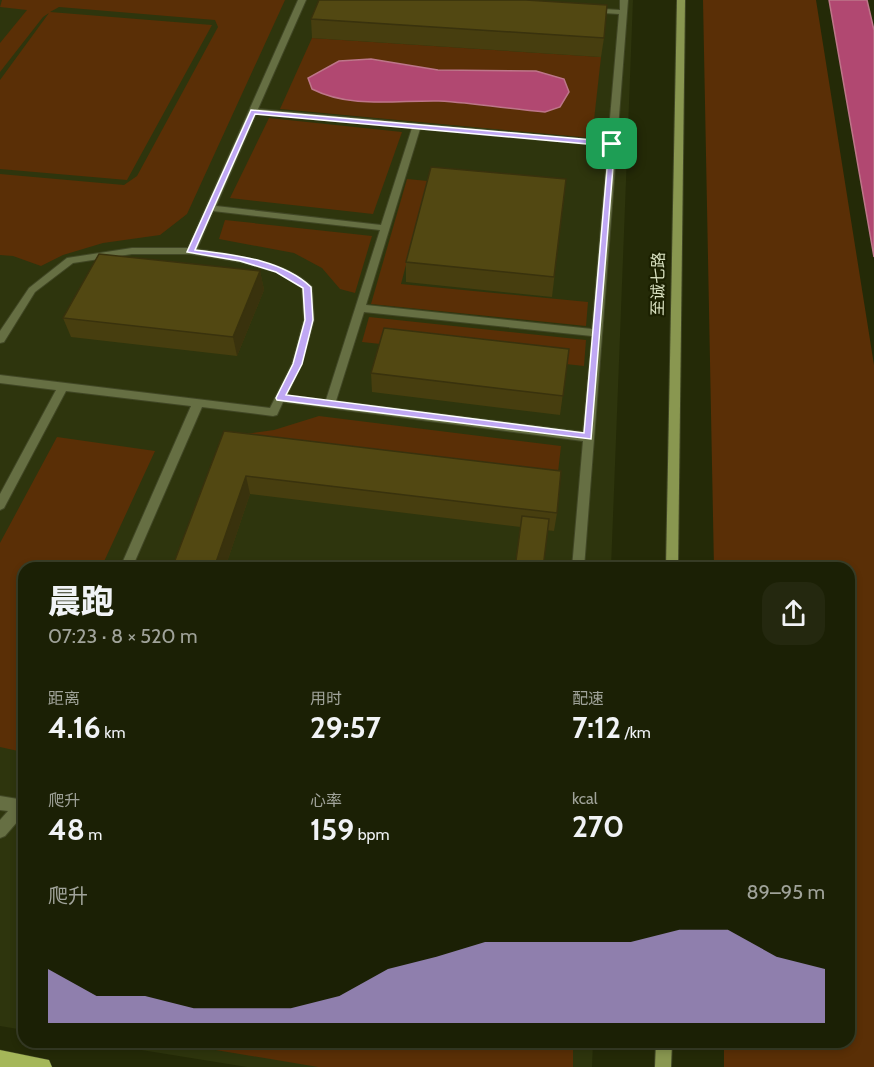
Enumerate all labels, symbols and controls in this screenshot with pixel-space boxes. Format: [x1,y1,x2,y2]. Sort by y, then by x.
pin [586,118,637,169]
icon: arrive [595,127,628,160]
street label: 至诚七路 [648,252,668,316]
text: 晨跑 [48,581,114,621]
button: share [762,582,825,645]
text: 07:23 · 8 × 520 m [48,624,198,648]
text: 距离 [48,689,80,708]
text: 用时 [310,689,342,708]
text: 配速 [572,689,604,708]
text: 4.16 [48,709,101,746]
text: 29:57 [310,709,381,746]
text: 7:12 [572,709,621,746]
text: km [101,723,126,742]
text: /km [621,723,651,742]
text: kcal [572,789,598,808]
text: 爬升 [48,791,80,810]
text: 心率 [310,791,342,810]
text: 270 [572,808,624,845]
text: 48 [48,811,85,848]
text: 159 [310,811,354,848]
text: m [85,825,102,844]
text: bpm [354,825,389,844]
text: 89–95 m [746,880,825,904]
text: 爬升 [48,884,88,908]

